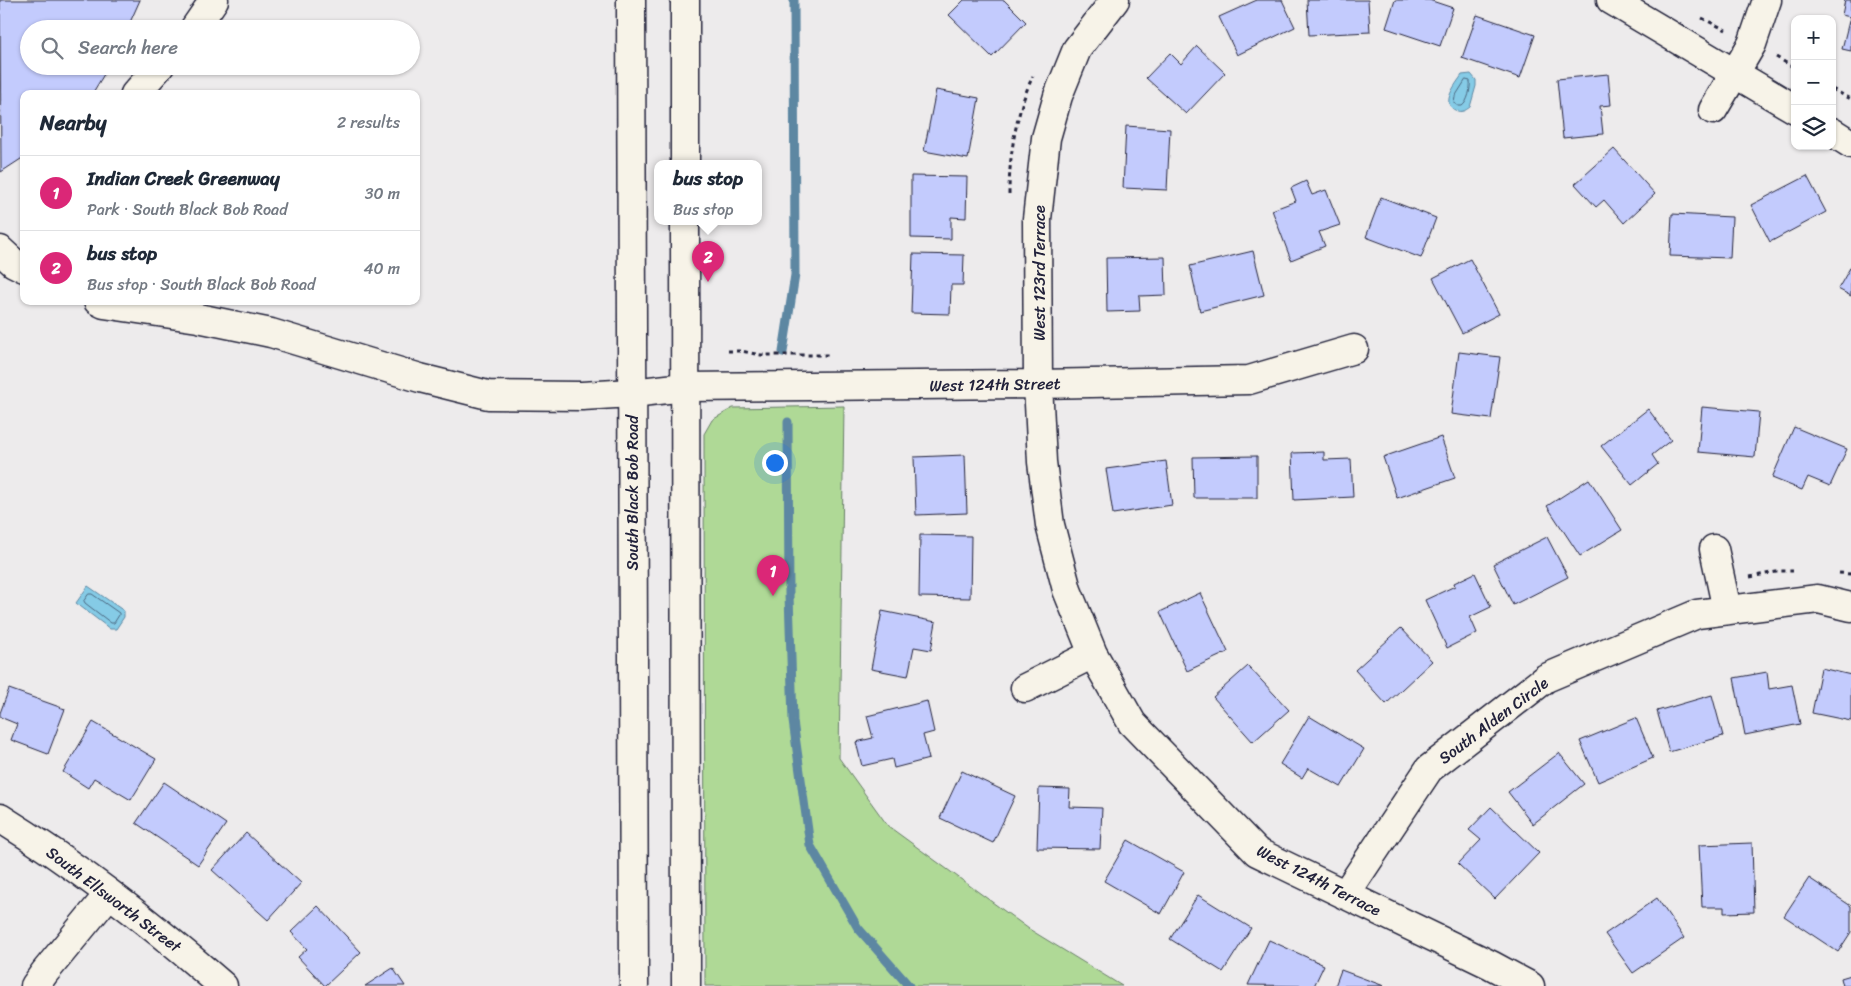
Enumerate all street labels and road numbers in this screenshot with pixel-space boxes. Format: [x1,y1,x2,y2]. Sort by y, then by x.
street label: West 123rd Terrace [1025,205,1054,341]
street label: West 124th Street [929,369,1061,400]
street label: South Black Bob Road [618,414,647,571]
street label: South Alden Circle [1432,669,1555,772]
street label: West 124th Terrace [1251,836,1387,925]
street label: South Ellsworth Street [40,839,188,960]

